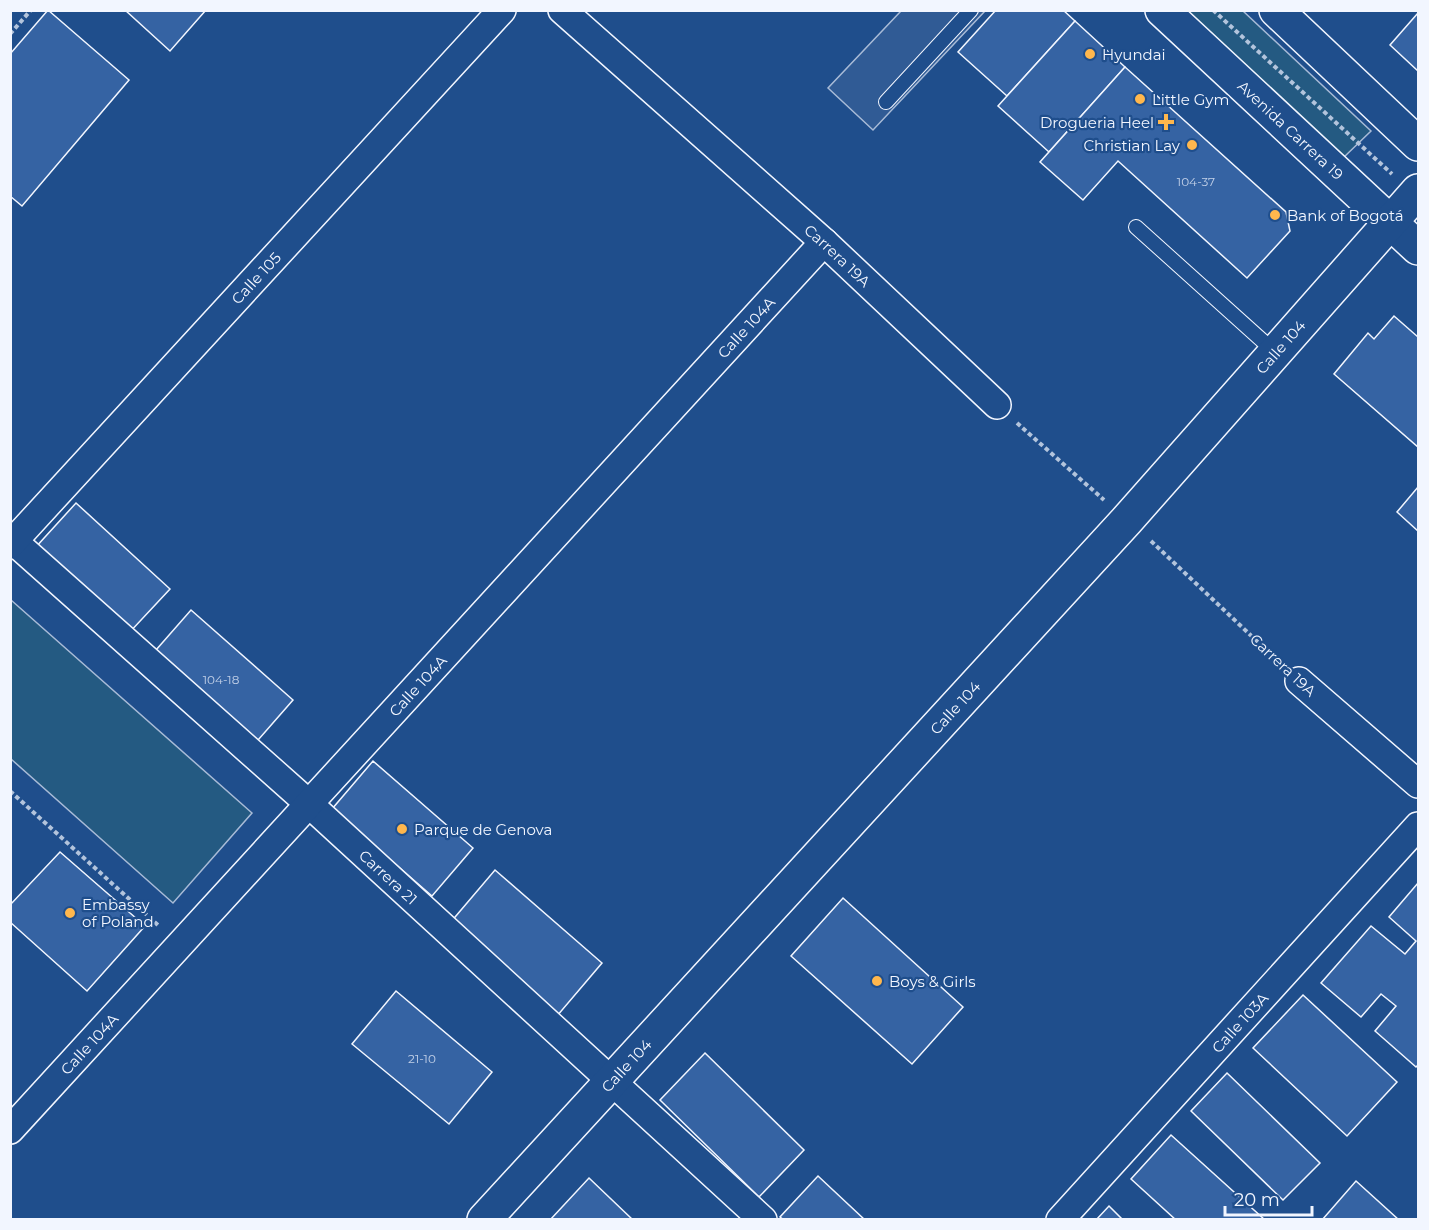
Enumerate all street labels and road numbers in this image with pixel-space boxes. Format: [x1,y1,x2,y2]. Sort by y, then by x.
street label: Avenida Carrera 19 [1234,76,1348,184]
street label: Carrera 19A [801,220,875,291]
street label: Calle 105 [227,248,284,308]
street label: Calle 104A [713,292,779,362]
street label: Calle 104 [1251,316,1309,378]
street label: Carrera 19A [1246,630,1320,701]
street label: Calle 104A [385,651,450,720]
street label: Calle 104 [926,677,984,738]
street label: Carrera 21 [355,845,422,908]
street label: Calle 103A [1207,988,1272,1057]
street label: Calle 104A [56,1009,122,1078]
street label: Calle 104 [597,1035,655,1096]

